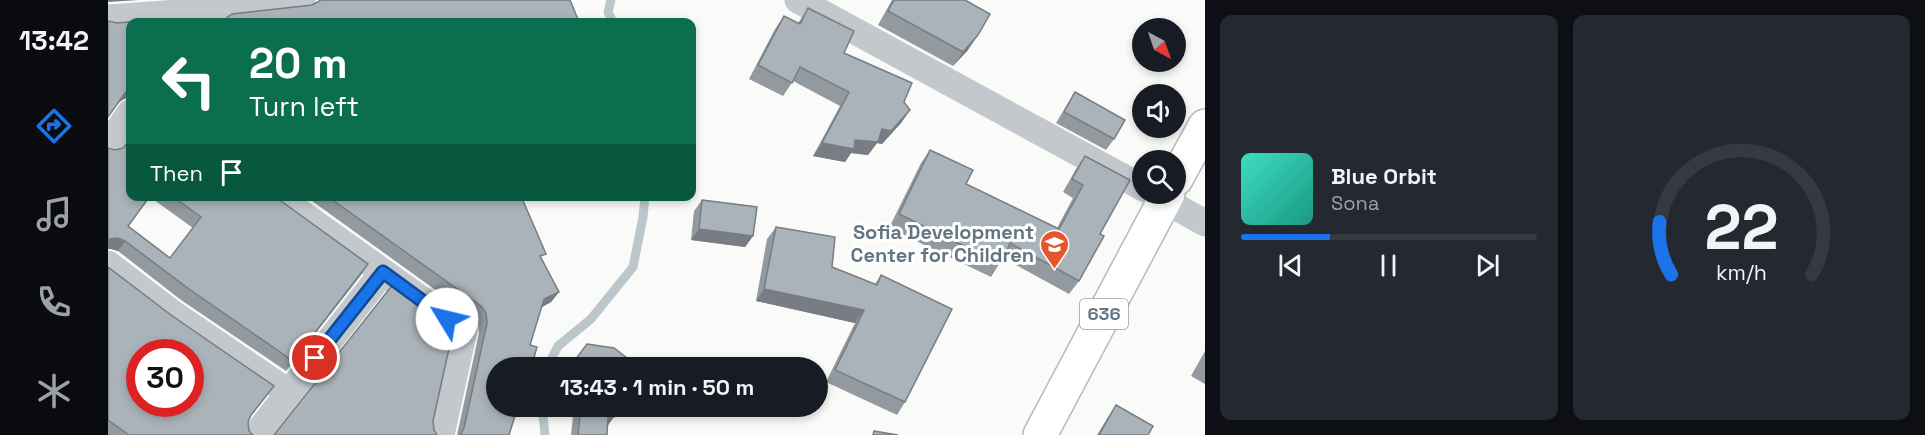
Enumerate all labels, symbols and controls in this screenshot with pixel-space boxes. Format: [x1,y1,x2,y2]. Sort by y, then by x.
north arrow [1132,18,1186,72]
map controls [1132,18,1186,204]
text: 13:42 [19,23,89,58]
text: 20 m [249,37,348,90]
icon: left [150,42,228,120]
button: sound [1132,84,1186,138]
text: Turn left [249,89,359,124]
icon: directions [33,105,75,147]
button: search [1132,150,1186,204]
icon: arrive [215,156,248,189]
text: Then [150,159,203,187]
text: Blue Orbit [1331,162,1437,190]
text: 22 [1704,188,1778,267]
text: Sona [1331,190,1379,216]
icon: music [33,193,75,235]
place label: Sofia Development Center for Children [851,219,1034,268]
school or university icon: Sofia Development Center for Children [1039,228,1071,270]
icon: previous [1274,249,1307,282]
icon: pause [1372,249,1405,282]
icon: next [1471,249,1504,282]
text: km/h [1716,259,1767,286]
icon: phone [33,281,75,323]
position arrow [415,287,479,351]
road number: 636 [1080,299,1128,329]
pin [289,332,340,383]
speed limit sign: 30 [126,339,204,417]
icon: arrive [298,341,331,374]
icon: climate [33,370,75,412]
text: 13:43 · 1 min · 50 m [560,373,754,401]

